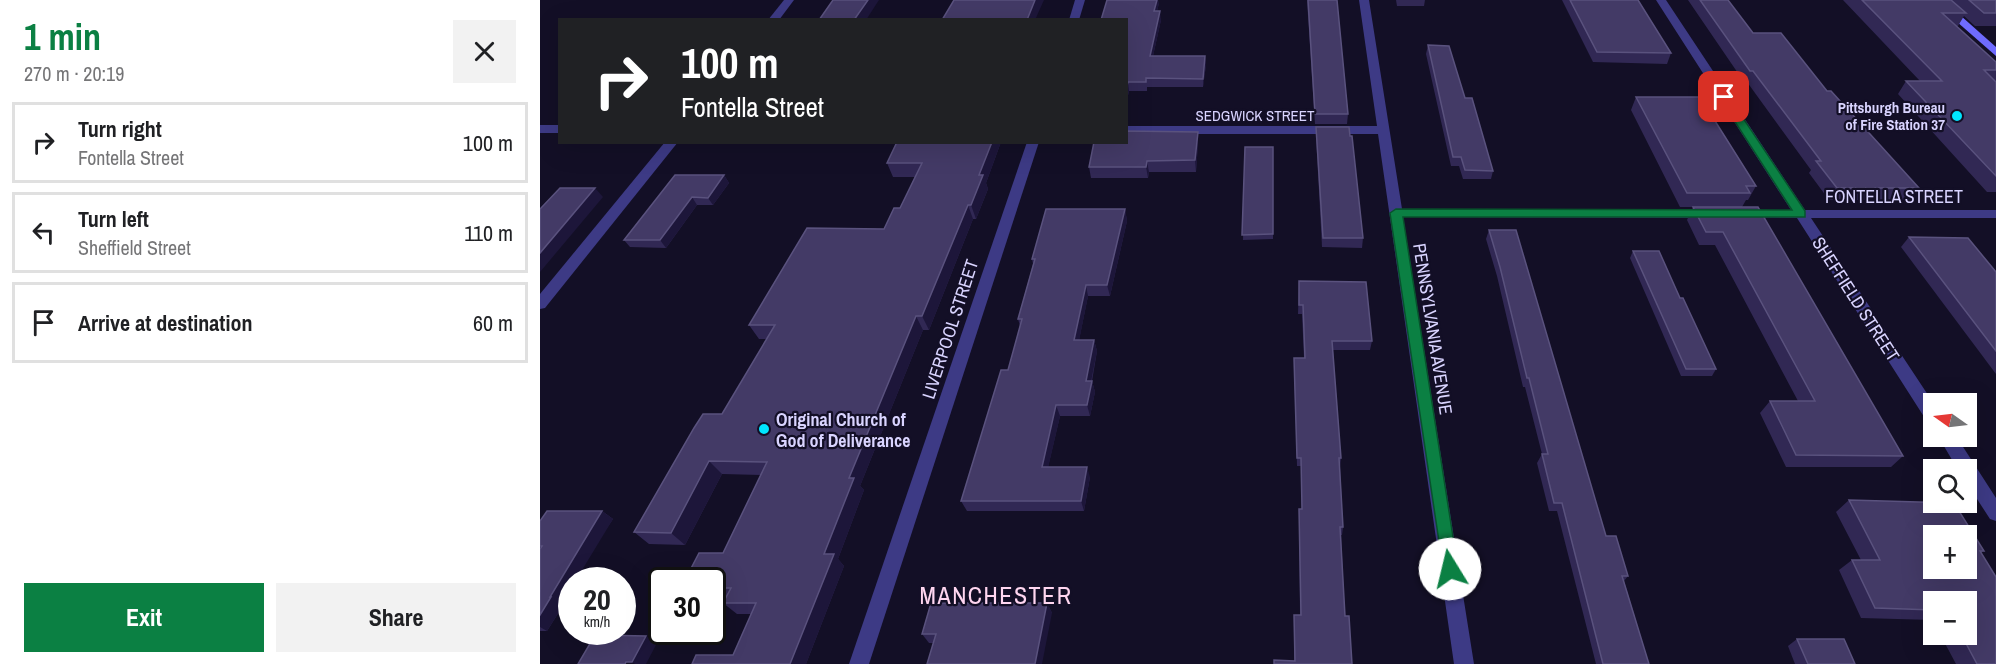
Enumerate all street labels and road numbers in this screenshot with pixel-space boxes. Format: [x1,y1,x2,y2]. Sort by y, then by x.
street label: SEDGWICK STREET [1196,105,1315,126]
street label: FONTELLA STREET [1825,184,1963,209]
street label: SHEFFIELD STREET [1806,232,1906,366]
street label: PENNSYLVANIA AVENUE [1407,242,1459,416]
street label: LIVERPOOL STREET [916,256,984,402]

